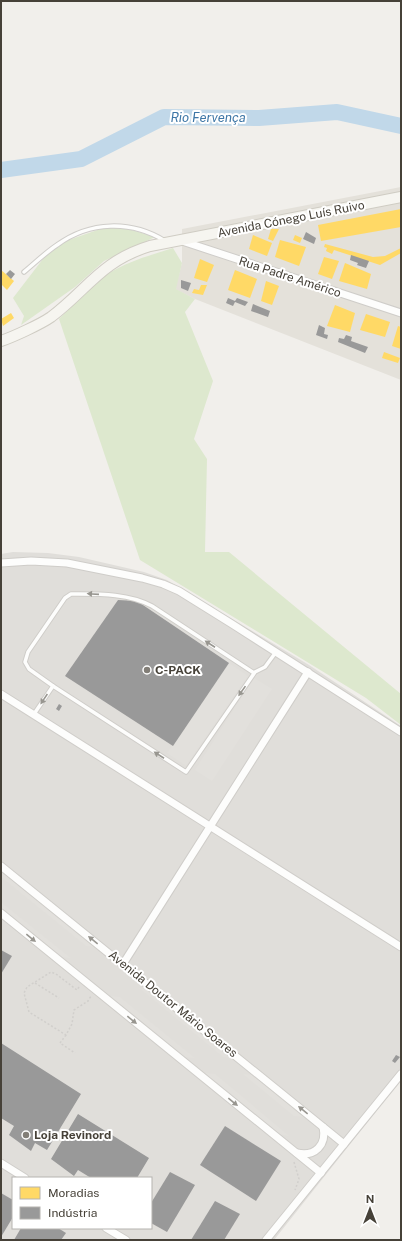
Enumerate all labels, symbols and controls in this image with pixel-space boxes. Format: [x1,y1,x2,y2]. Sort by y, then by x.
water label: Rio Fervença [170,110,246,125]
street label: Avenida Cónego Luís Ruivo [216,198,366,240]
street label: Rua Padre Américo [237,254,343,300]
one-way arrow [87,591,99,598]
one-way arrow [205,640,215,648]
place label: C-PACK [155,663,201,677]
marker: C-PACK [142,665,152,675]
one-way arrow [238,686,246,696]
one-way arrow [40,694,47,705]
one-way arrow [154,751,165,759]
one-way arrow [26,933,37,942]
one-way arrow [88,936,99,944]
street label: Avenida Doutor Mário Soares [106,948,240,1060]
one-way arrow [127,1015,138,1024]
one-way arrow [228,1097,239,1106]
one-way arrow [297,1106,308,1115]
place label: Loja Revinord [34,1128,111,1142]
marker: Loja Revinord [21,1130,31,1140]
legend [12,1177,152,1229]
text: Moradias [48,1186,99,1200]
north arrow [350,1189,390,1229]
text: N [366,1193,374,1205]
text: Indústria [48,1206,97,1220]

